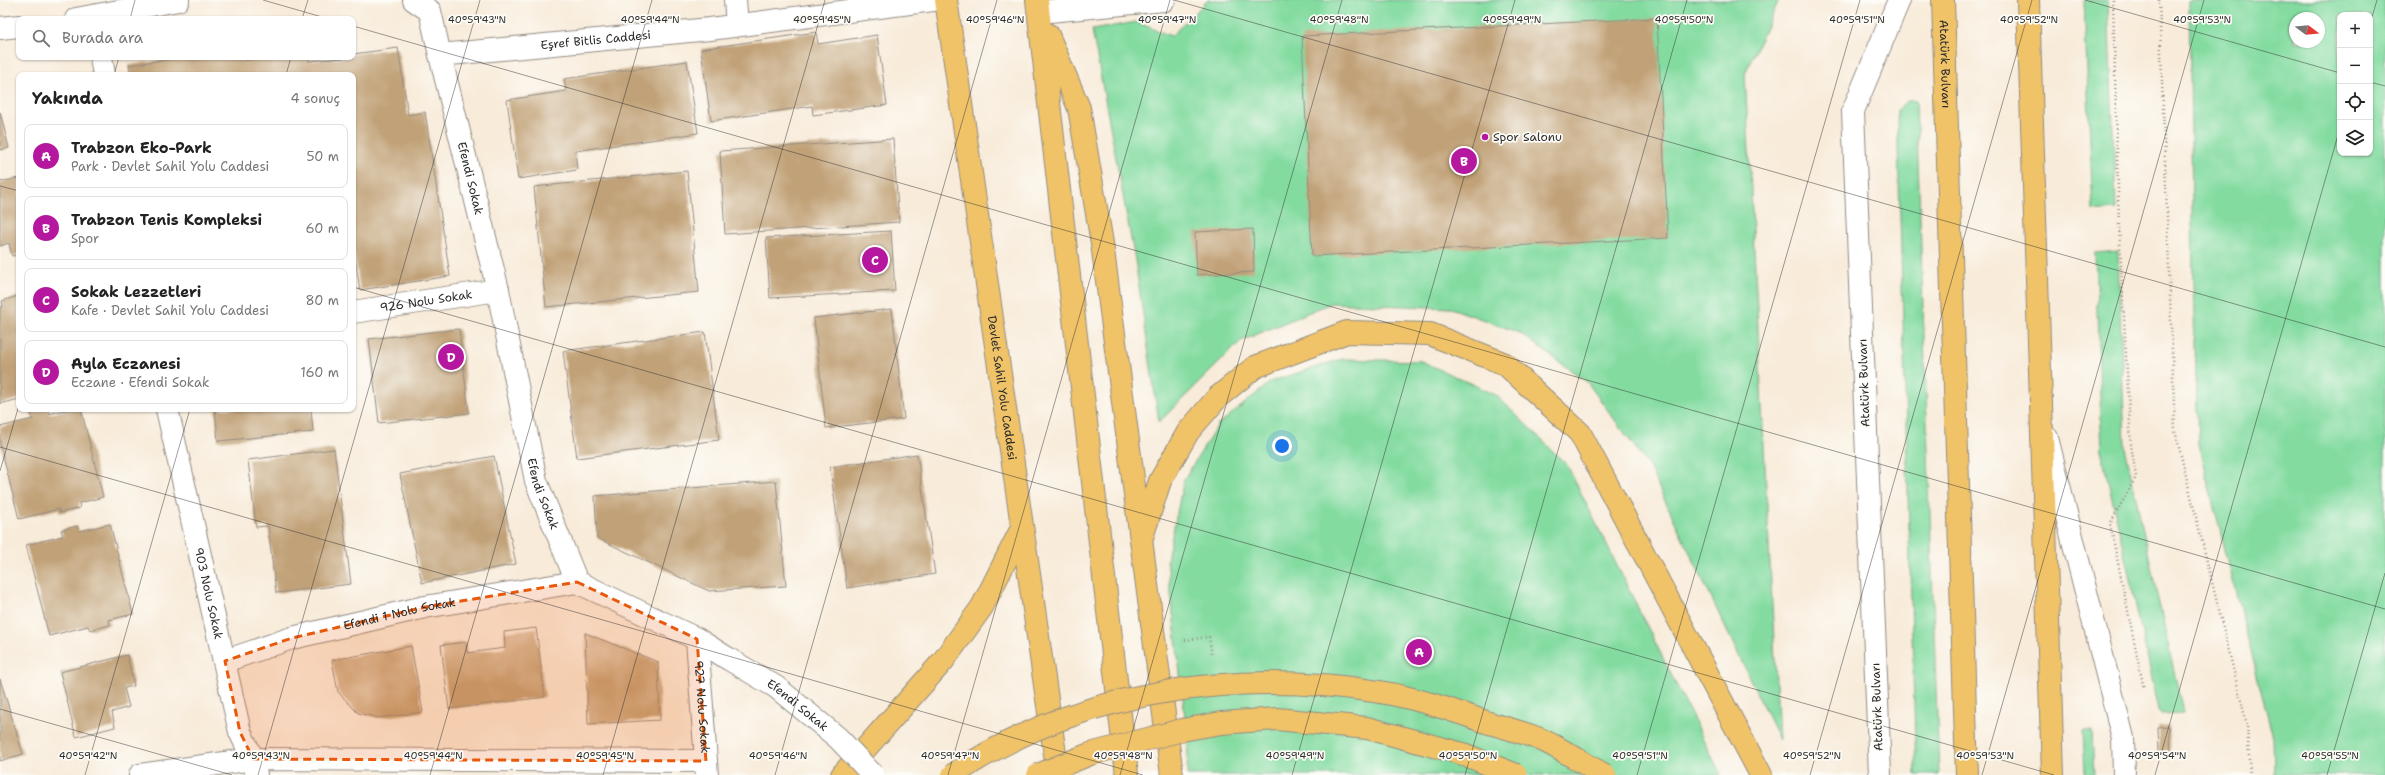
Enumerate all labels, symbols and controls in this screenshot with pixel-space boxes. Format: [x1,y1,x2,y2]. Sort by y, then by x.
north arrow [2289,12,2325,48]
map controls [2337,12,2373,156]
button: + [2337,12,2373,48]
text: 40°59'43"N [448,13,506,26]
text: 40°59'44"N [620,13,680,26]
text: 40°59'45"N [793,13,851,26]
text: 40°59'46"N [966,13,1024,26]
text: 40°59'47"N [1138,13,1196,26]
text: 40°59'48"N [1309,13,1369,26]
text: 40°59'49"N [1483,13,1541,26]
text: 40°59'50"N [1654,13,1714,26]
text: 40°59'51"N [1829,13,1885,26]
text: 40°59'52"N [2000,13,2058,26]
text: 40°59'53"N [2173,13,2231,26]
search box [16,16,356,60]
street label: Atatürk Bulvarı [1936,19,1954,109]
icon: search [30,27,52,49]
street label: Eşref Bitlis Caddesi [540,27,652,53]
text: Burada ara [62,28,143,48]
button: − [2337,48,2373,84]
button: locate [2337,84,2373,120]
text: Yakında [32,87,103,109]
text: 4 sonuç [291,90,340,107]
button: layers [2337,120,2373,156]
place label: Spor Salonu [1493,129,1562,145]
marker: Spor Salonu [1480,132,1490,142]
text: Trabzon Eko-Park [71,138,212,158]
street label: Efendi Sokak [454,140,487,217]
pin: B [1451,146,1477,176]
text: A [41,148,51,165]
text: 50 m [306,148,339,165]
text: Park · Devlet Sahil Yolu Caddesi [71,158,269,175]
text: Trabzon Tenis Kompleksi [71,210,262,230]
text: B [42,220,50,237]
text: 60 m [306,220,339,237]
text: Spor [71,230,99,247]
pin: C [862,245,888,275]
text: Sokak Lezzetleri [71,282,201,302]
street label: 926 Nolu Sokak [379,286,474,316]
text: C [42,292,50,309]
text: 80 m [305,292,339,309]
text: Kafe · Devlet Sahil Yolu Caddesi [71,302,269,319]
street label: Devlet Sahil Yolu Caddesi [984,315,1020,461]
street label: Atatürk Bulvarı [1854,338,1874,428]
pin: D [438,342,464,372]
text: Ayla Eczanesi [71,354,181,374]
text: D [41,364,51,381]
text: 160 m [301,364,339,381]
text: Eczane · Efendi Sokak [71,374,209,391]
your location [1272,436,1292,456]
street label: Efendi Sokak [524,457,563,532]
street label: 903 Nolu Sokak [191,546,227,641]
street label: Efendi 1 Nolu Sokak [342,594,457,634]
pin: A [1406,637,1432,667]
street label: 927 Nolu Sokak [691,660,713,754]
street label: Atatürk Bulvarı [1867,662,1887,752]
street label: Efendi Sokak [764,675,832,735]
text: 40°59'42"N [59,749,117,762]
text: 40°59'43"N [232,749,290,762]
text: 40°59'44"N [403,749,463,762]
text: 40°59'45"N [576,749,634,762]
text: 40°59'46"N [749,749,807,762]
text: 40°59'47"N [921,749,979,762]
text: 40°59'48"N [1093,749,1153,762]
text: 40°59'49"N [1266,749,1324,762]
text: 40°59'50"N [1438,749,1498,762]
text: 40°59'51"N [1612,749,1668,762]
text: 40°59'52"N [1783,749,1841,762]
text: 40°59'53"N [1956,749,2014,762]
text: 40°59'54"N [2128,749,2186,762]
text: 40°59'55"N [2301,749,2359,762]

